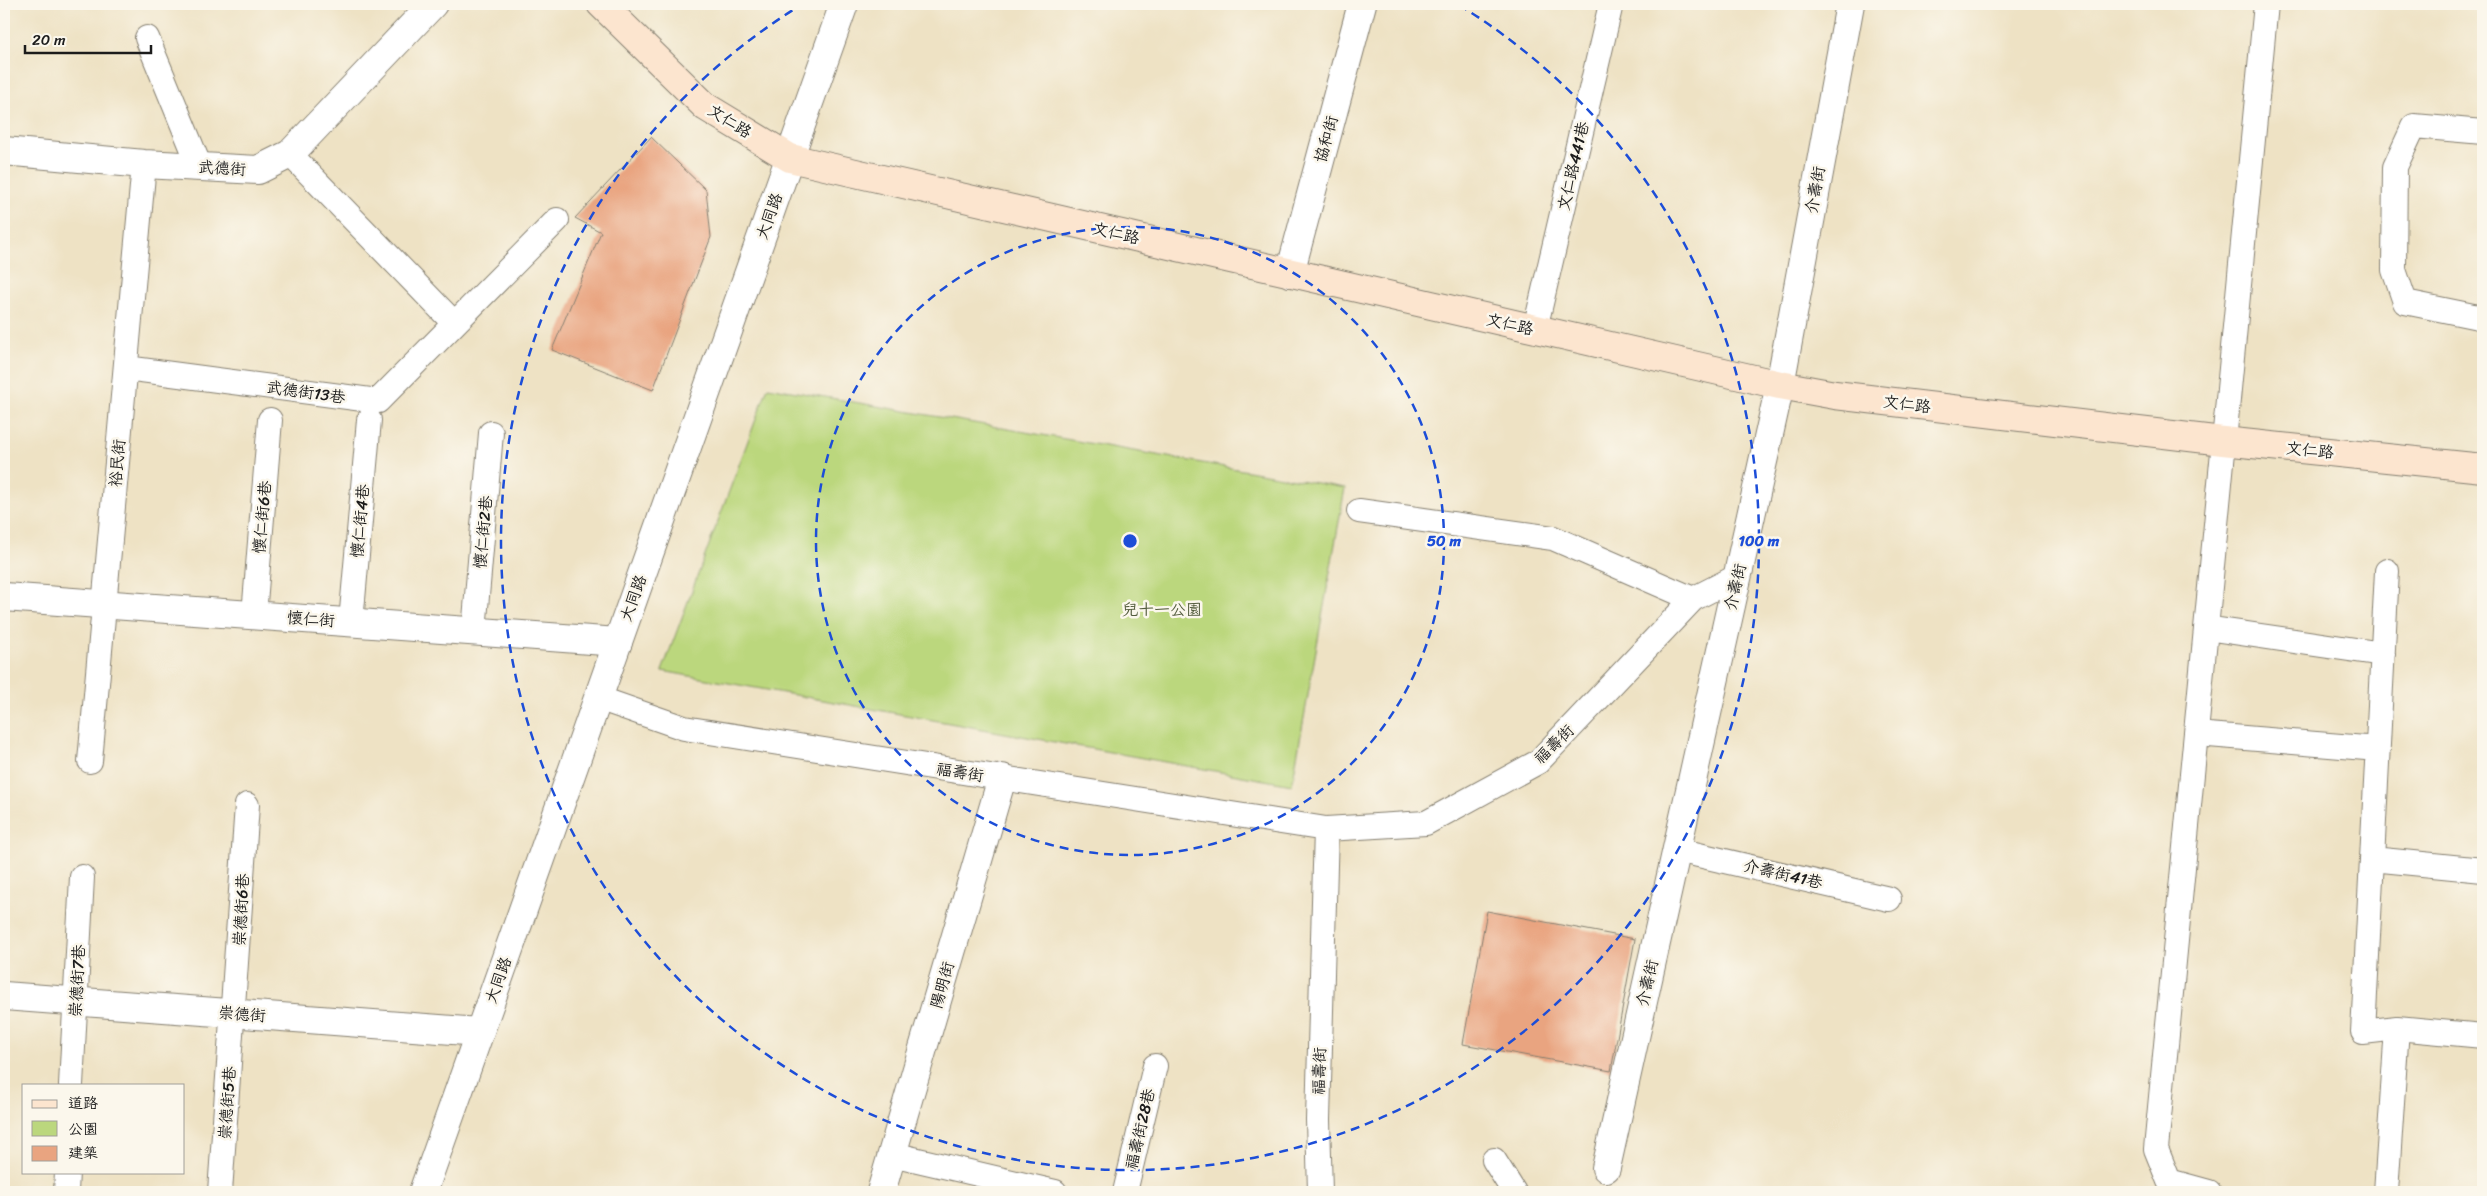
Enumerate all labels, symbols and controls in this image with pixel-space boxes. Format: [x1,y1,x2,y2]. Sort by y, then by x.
scale bar [25,22,151,54]
text: 20 m [32,27,66,53]
street label: 文仁路 [702,96,758,146]
street label: 協和街 [1306,112,1346,166]
street label: 文仁路441巷 [1549,118,1597,214]
street label: 武德街 [197,152,247,184]
street label: 介壽街 [1797,164,1833,216]
street label: 大同路 [747,188,791,244]
street label: 文仁路 [1089,213,1143,253]
street label: 文仁路 [1483,304,1537,344]
street label: 武德街13巷 [265,372,347,412]
street label: 文仁路 [1881,387,1933,421]
street label: 文仁路 [2285,433,2335,467]
street label: 裕民街 [100,438,134,488]
street label: 懷仁街6巷 [244,479,280,555]
street label: 懷仁街4巷 [342,483,378,559]
street label: 懷仁街2巷 [465,494,501,570]
text: 50 m [1427,528,1462,554]
text: 100 m [1739,528,1780,554]
centre of rings [1121,532,1139,550]
street label: 介壽街 [1715,560,1755,614]
street label: 大同路 [611,570,655,626]
park label: 兒十一公園 [1122,595,1202,624]
street label: 懷仁街 [286,603,336,635]
street label: 福壽街 [1527,717,1581,771]
street label: 福壽街 [934,754,986,790]
street label: 介壽街41巷 [1740,851,1826,897]
street label: 崇德街6巷 [225,873,257,947]
street label: 崇德街7巷 [61,944,93,1018]
street label: 大同路 [476,952,520,1008]
street label: 介壽街 [1627,956,1667,1010]
street label: 陽明街 [921,958,963,1012]
street label: 崇德街 [217,998,267,1030]
street label: 福壽街 [1304,1047,1334,1095]
street label: 崇德街5巷 [210,1065,244,1141]
legend [22,1084,185,1174]
street label: 福壽街28巷 [1117,1085,1163,1173]
text: 道路 [68,1090,98,1116]
text: 公園 [68,1116,98,1142]
text: 建築 [68,1140,98,1166]

